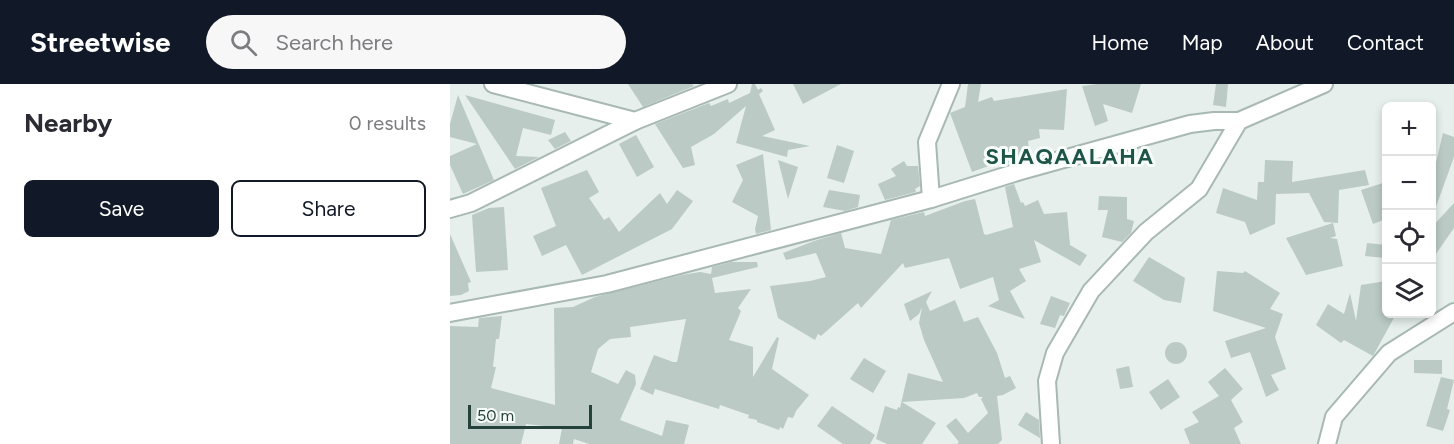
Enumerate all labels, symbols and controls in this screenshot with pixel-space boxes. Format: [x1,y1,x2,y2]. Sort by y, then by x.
search box [206,15,626,69]
text: Streetwise [30,25,170,59]
icon: search [227,26,260,59]
text: Search here [275,29,393,56]
text: Home [1092,30,1149,55]
text: Map [1182,30,1223,55]
text: About [1256,30,1314,55]
text: Contact [1347,30,1424,55]
map controls [1382,102,1436,318]
button: + [1382,102,1436,156]
text: Nearby [24,107,112,139]
text: 0 results [349,111,426,135]
district label: SHAQAALAHA [985,143,1155,170]
button: − [1382,156,1436,210]
button: Save [24,180,219,237]
button: Share [231,180,426,237]
button: locate [1382,210,1436,264]
button: layers [1382,264,1436,318]
scale bar [468,402,592,430]
text: 50 m [477,406,514,425]

